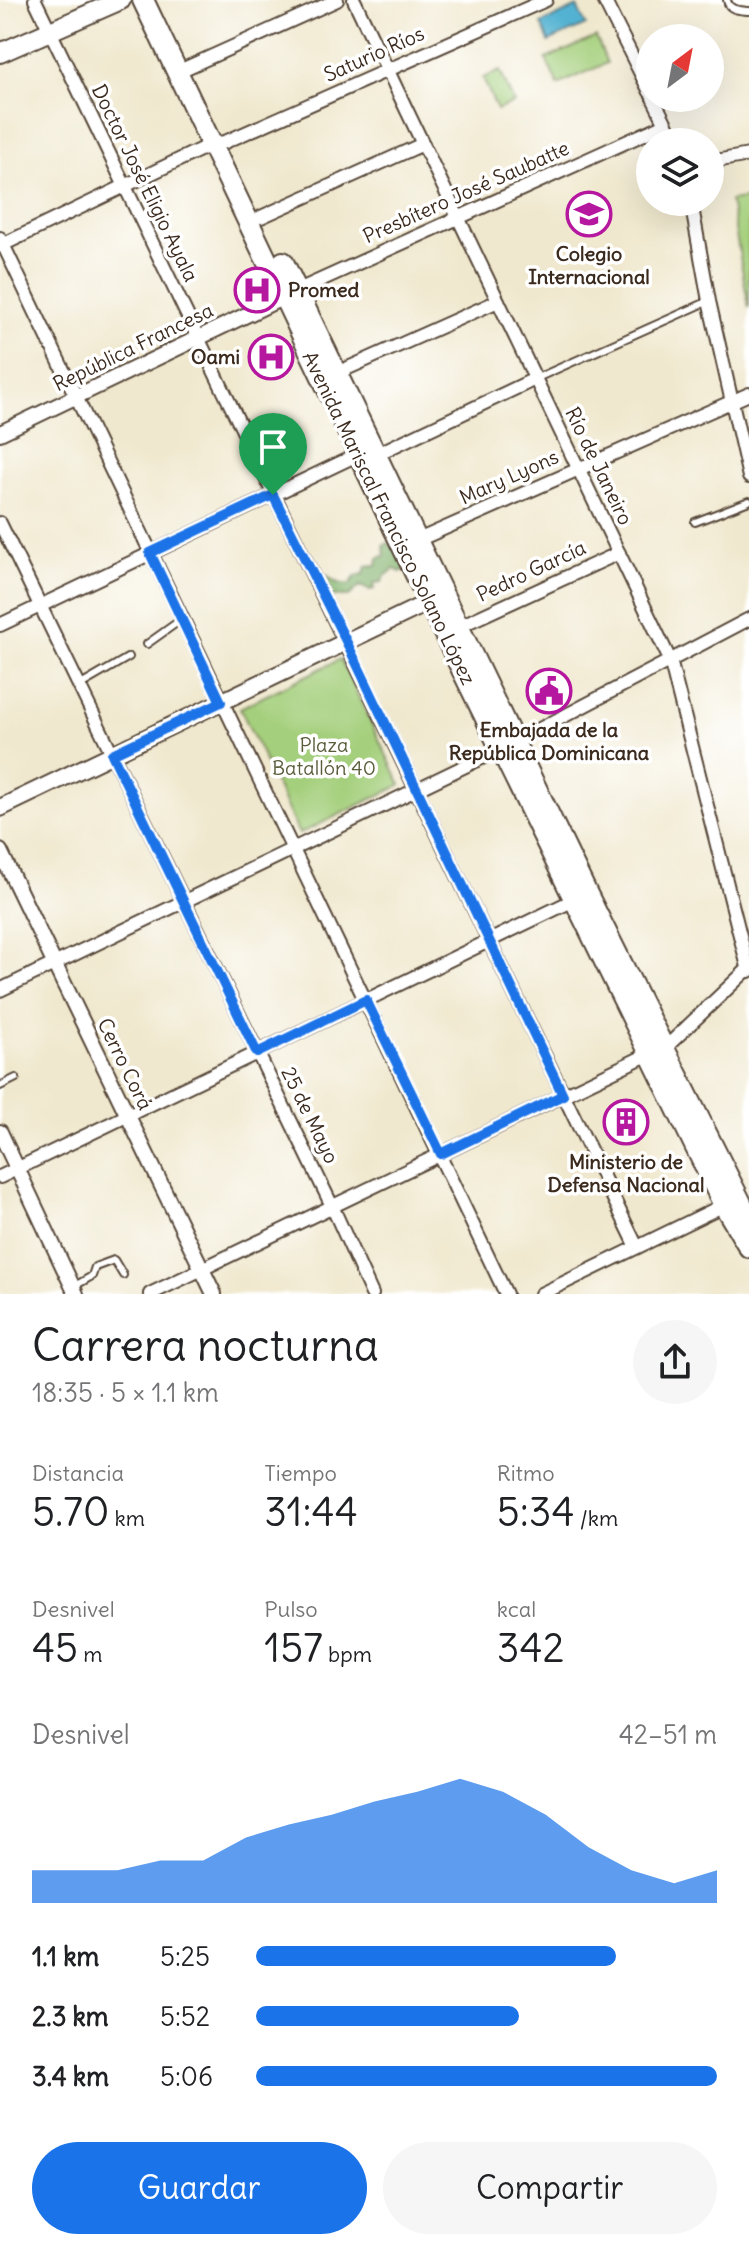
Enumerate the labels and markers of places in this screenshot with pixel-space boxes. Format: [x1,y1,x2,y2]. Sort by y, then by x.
school or university icon: Colegio Internacional [565,190,613,238]
place label: Colegio Internacional [528,241,650,289]
hospital icon: Promed [233,266,281,314]
place label: Promed [288,277,360,302]
hospital icon: Oami [247,333,295,381]
place label: Oami [191,344,240,369]
pin [239,413,307,495]
public building icon: Embajada de la República Dominicana [525,667,573,715]
place label: Embajada de la República Dominicana [449,717,650,765]
building icon: Ministerio de Defensa Nacional [602,1098,650,1146]
place label: Ministerio de Defensa Nacional [548,1149,705,1197]

